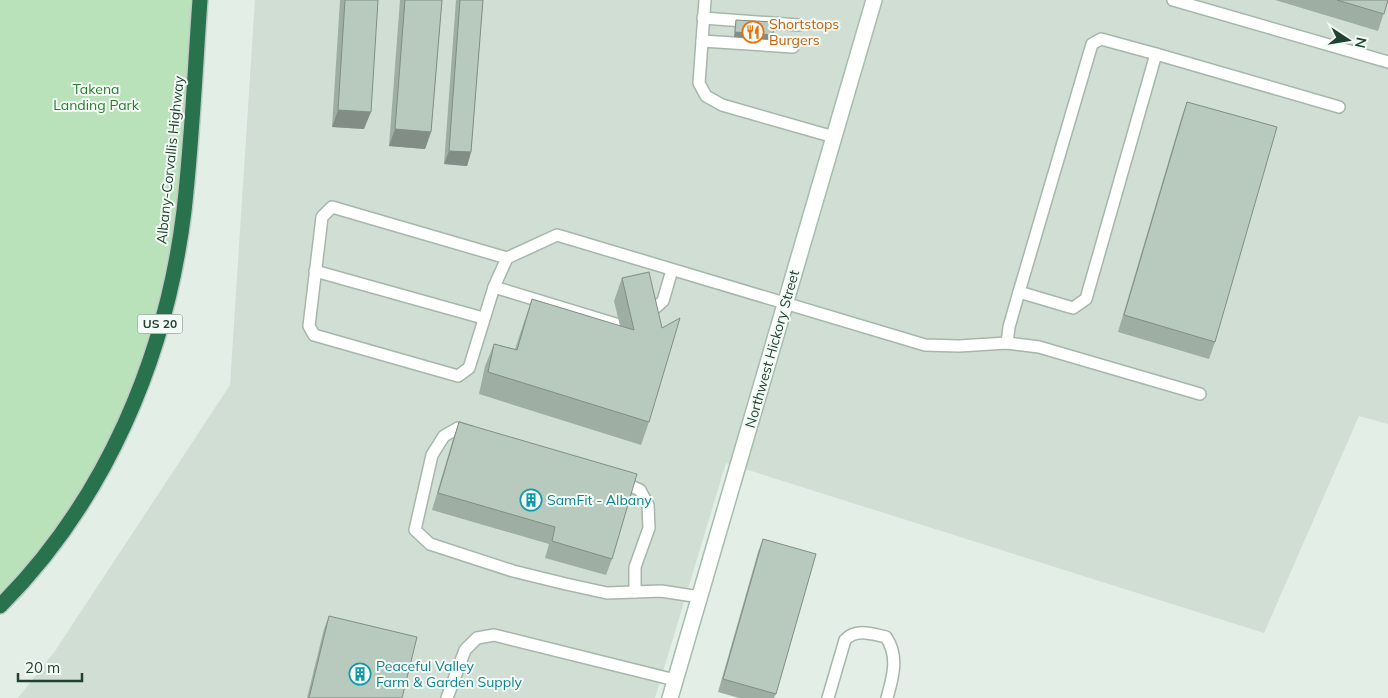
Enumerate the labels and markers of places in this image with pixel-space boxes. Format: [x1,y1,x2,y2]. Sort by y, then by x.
place label: Shortstops Burgers [769,15,839,49]
restaurant icon: Shortstops Burgers [741,20,765,44]
building icon: SamFit - Albany [519,488,543,512]
place label: SamFit - Albany [547,491,652,509]
place label: Peaceful Valley Farm & Garden Supply [376,657,522,691]
building icon: Peaceful Valley Farm & Garden Supply [348,662,372,686]

